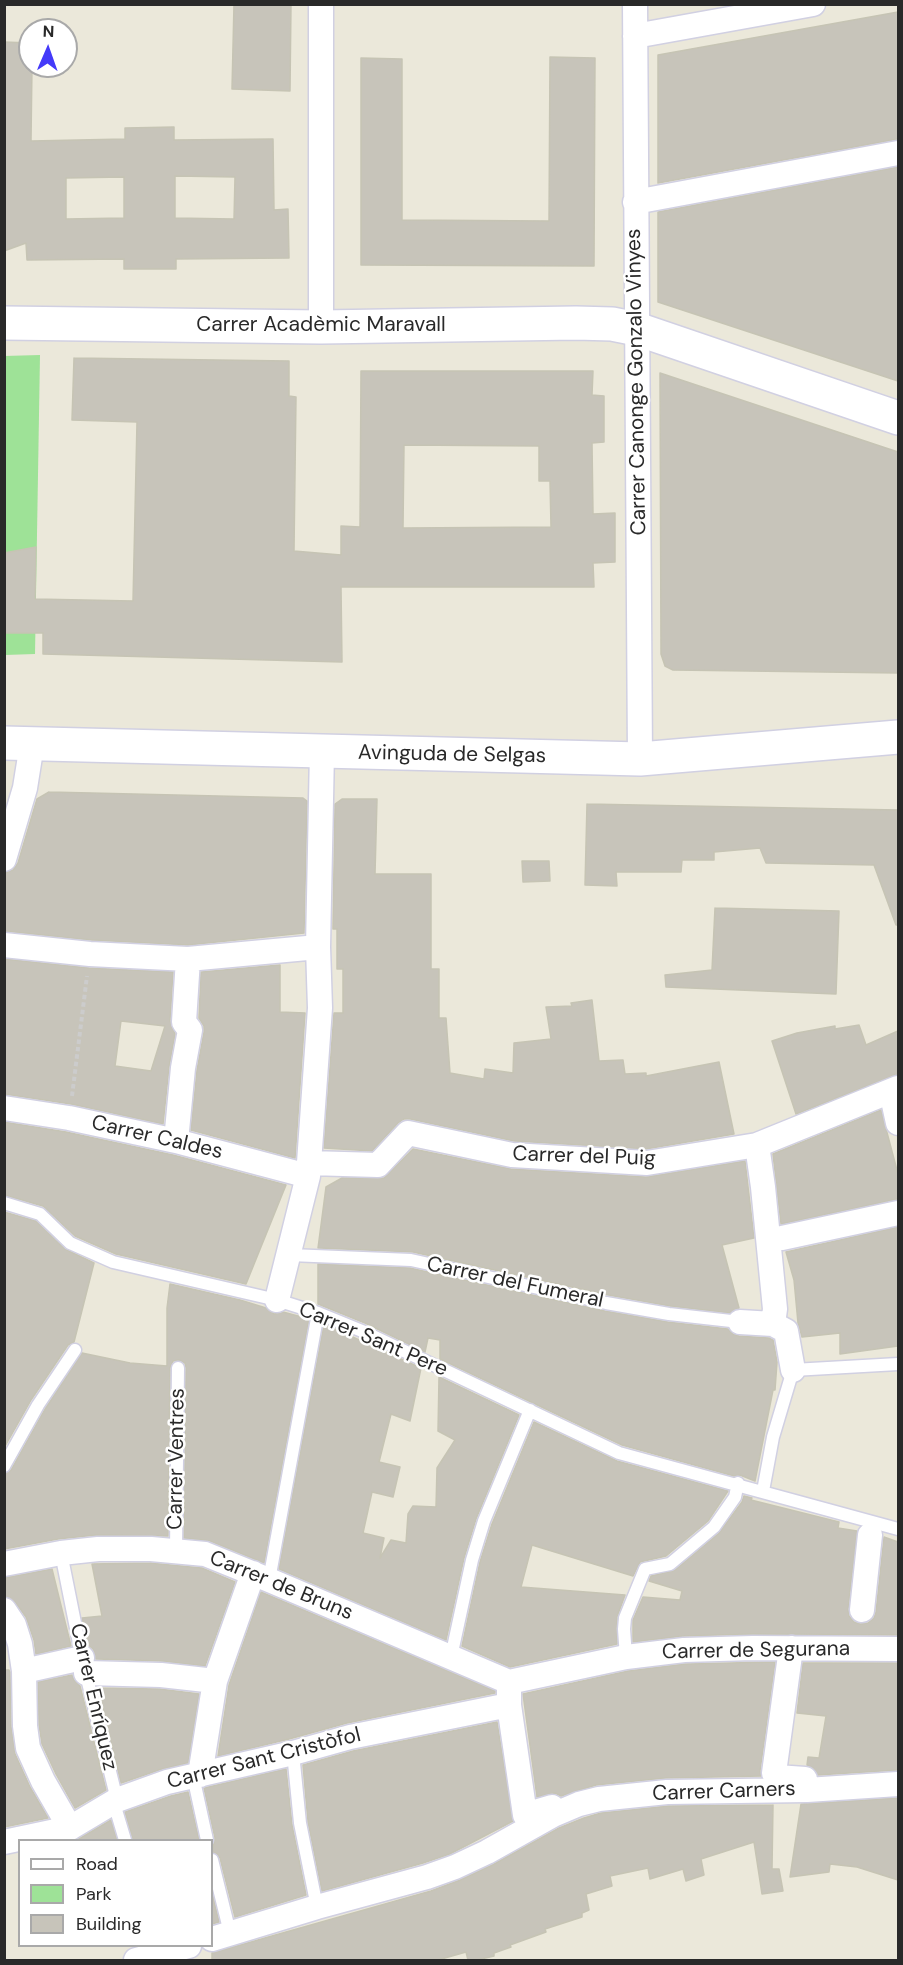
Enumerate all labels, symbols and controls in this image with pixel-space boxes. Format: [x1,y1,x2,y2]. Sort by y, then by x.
north arrow [18,18,78,78]
text: N [42,21,55,42]
street label: Carrer Canonge Gonzalo Vinyes [622,228,652,536]
street label: Carrer Acadèmic Maravall [196,312,446,338]
street label: Avinguda de Selgas [358,741,546,769]
street label: Carrer Caldes [89,1111,225,1165]
street label: Carrer del Puig [512,1142,656,1172]
street label: Carrer del Fumeral [424,1252,606,1314]
street label: Carrer Sant Pere [295,1297,451,1383]
street label: Carrer Ventres [163,1388,191,1530]
street label: Carrer de Bruns [206,1546,356,1626]
street label: Carrer Enríquez [64,1621,122,1773]
street label: Carrer de Segurana [662,1637,850,1665]
street label: Carrer Sant Cristòfol [165,1723,363,1795]
street label: Carrer Carners [652,1777,796,1807]
legend [18,1839,213,1947]
text: Road [76,1852,118,1876]
text: Park [76,1882,112,1906]
text: Building [76,1912,141,1936]

